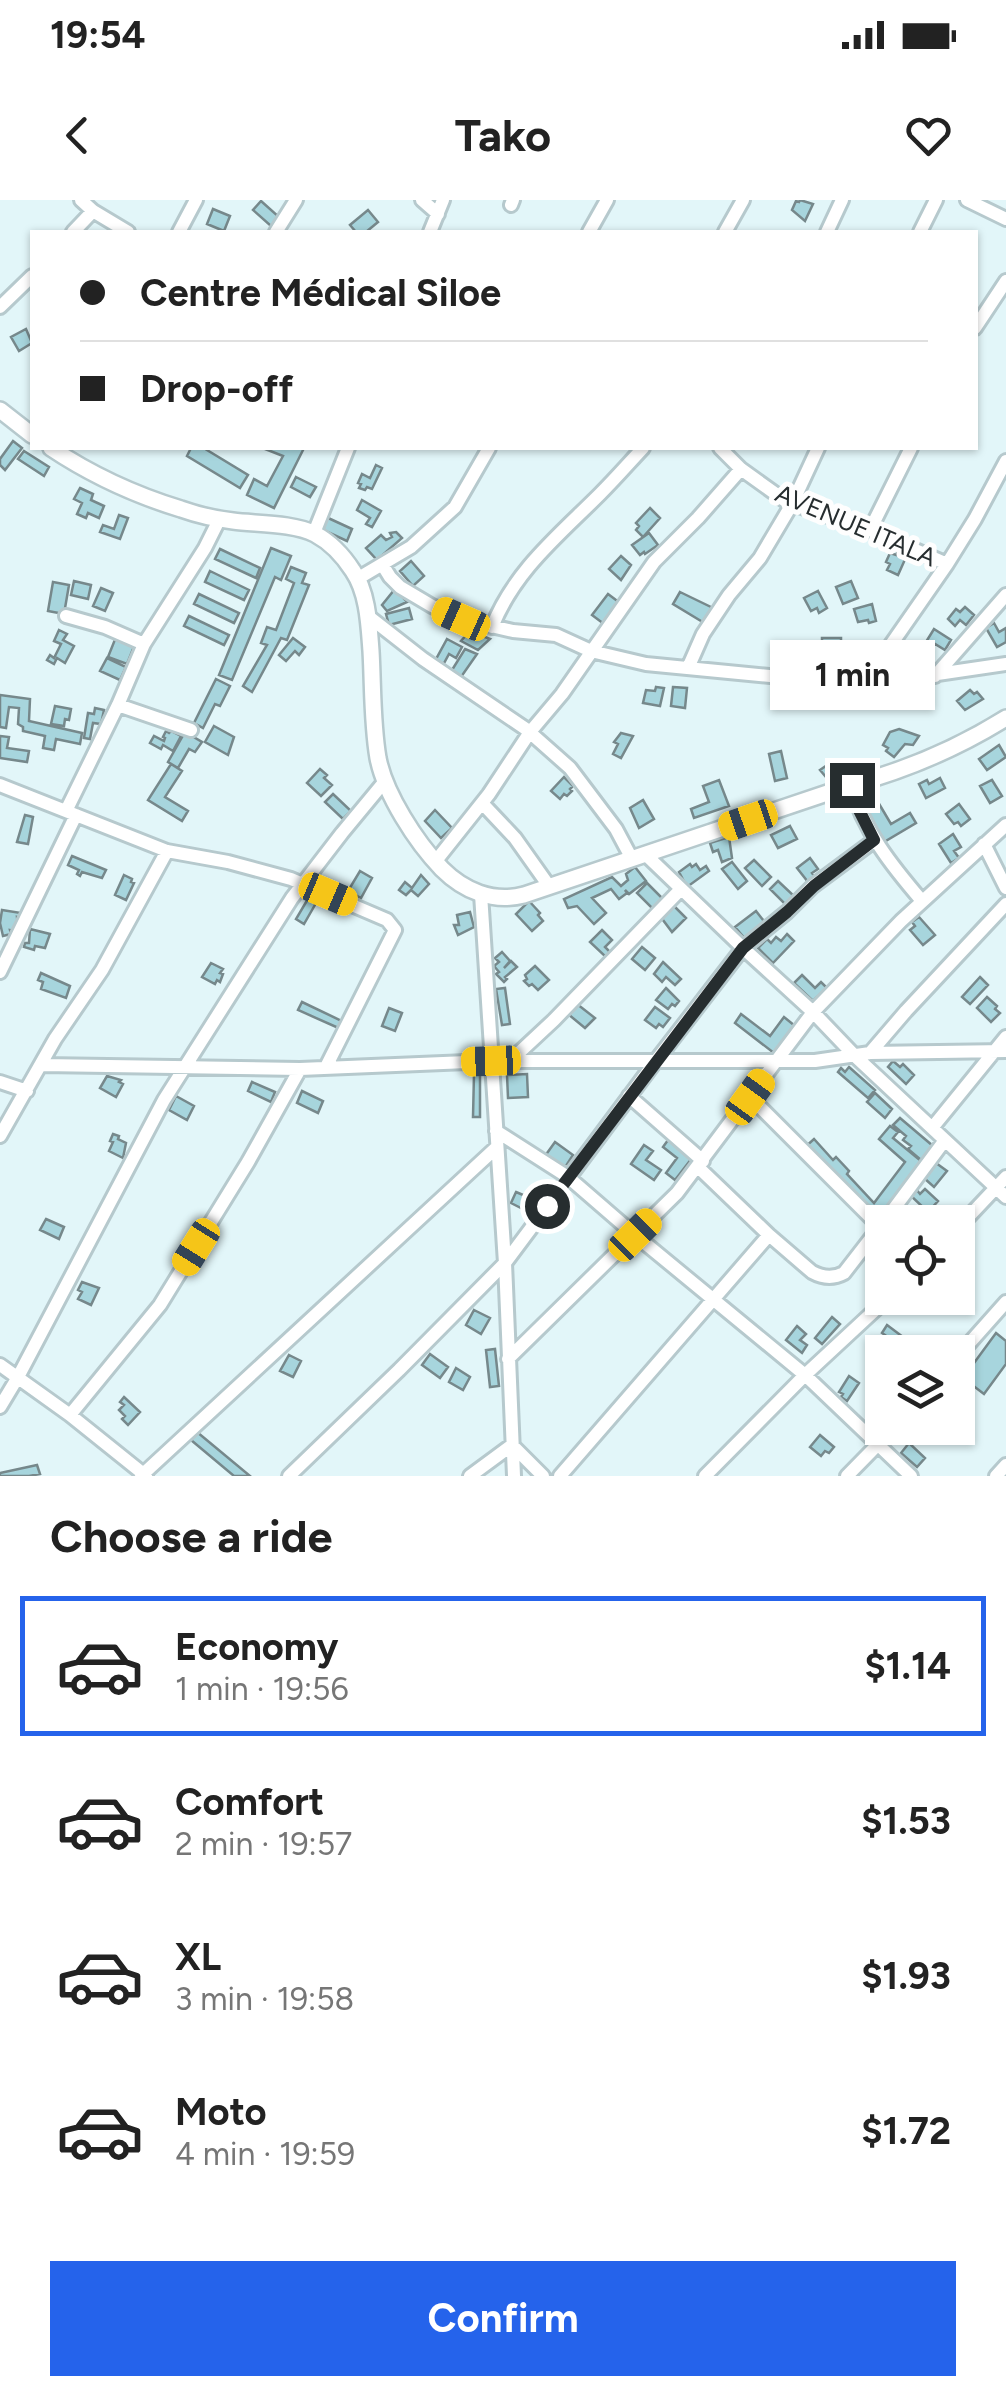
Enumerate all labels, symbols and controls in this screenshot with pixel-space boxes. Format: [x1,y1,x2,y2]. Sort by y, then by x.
text: 19:54 [50,12,146,58]
icon: back [50,108,105,163]
text: Tako [455,108,551,162]
icon: heart [901,108,956,163]
text: Centre Médical Siloe [140,270,501,316]
text: Drop-off [140,366,293,412]
street label: AVENUE ITALA [771,478,941,572]
car [427,593,495,645]
callout: 1 min [770,640,934,710]
text: 1 min [815,656,890,694]
route end [830,763,875,808]
car [715,796,781,844]
car [295,868,361,920]
car [460,1045,522,1077]
car [720,1064,780,1130]
route start [525,1184,570,1229]
car [603,1203,667,1267]
map controls [865,1205,975,1445]
button: locate [865,1205,975,1315]
car [167,1214,225,1280]
button: layers [865,1335,975,1445]
text: Choose a ride [50,1509,332,1563]
icon: car [55,1621,145,1711]
text: Economy [175,1624,338,1670]
text: $1.14 [864,1643,951,1689]
text: 1 min · 19:56 [175,1670,349,1708]
icon: car [55,1776,145,1866]
text: Comfort [175,1779,324,1825]
text: $1.53 [861,1798,951,1844]
text: 2 min · 19:57 [175,1825,352,1863]
icon: car [55,1931,145,2021]
text: XL [175,1934,221,1980]
text: $1.93 [861,1953,951,1999]
text: 3 min · 19:58 [175,1980,354,2018]
icon: car [55,2086,145,2176]
text: Moto [175,2089,267,2135]
text: $1.72 [861,2108,951,2154]
text: 4 min · 19:59 [175,2135,355,2173]
button: Confirm [50,2261,956,2376]

